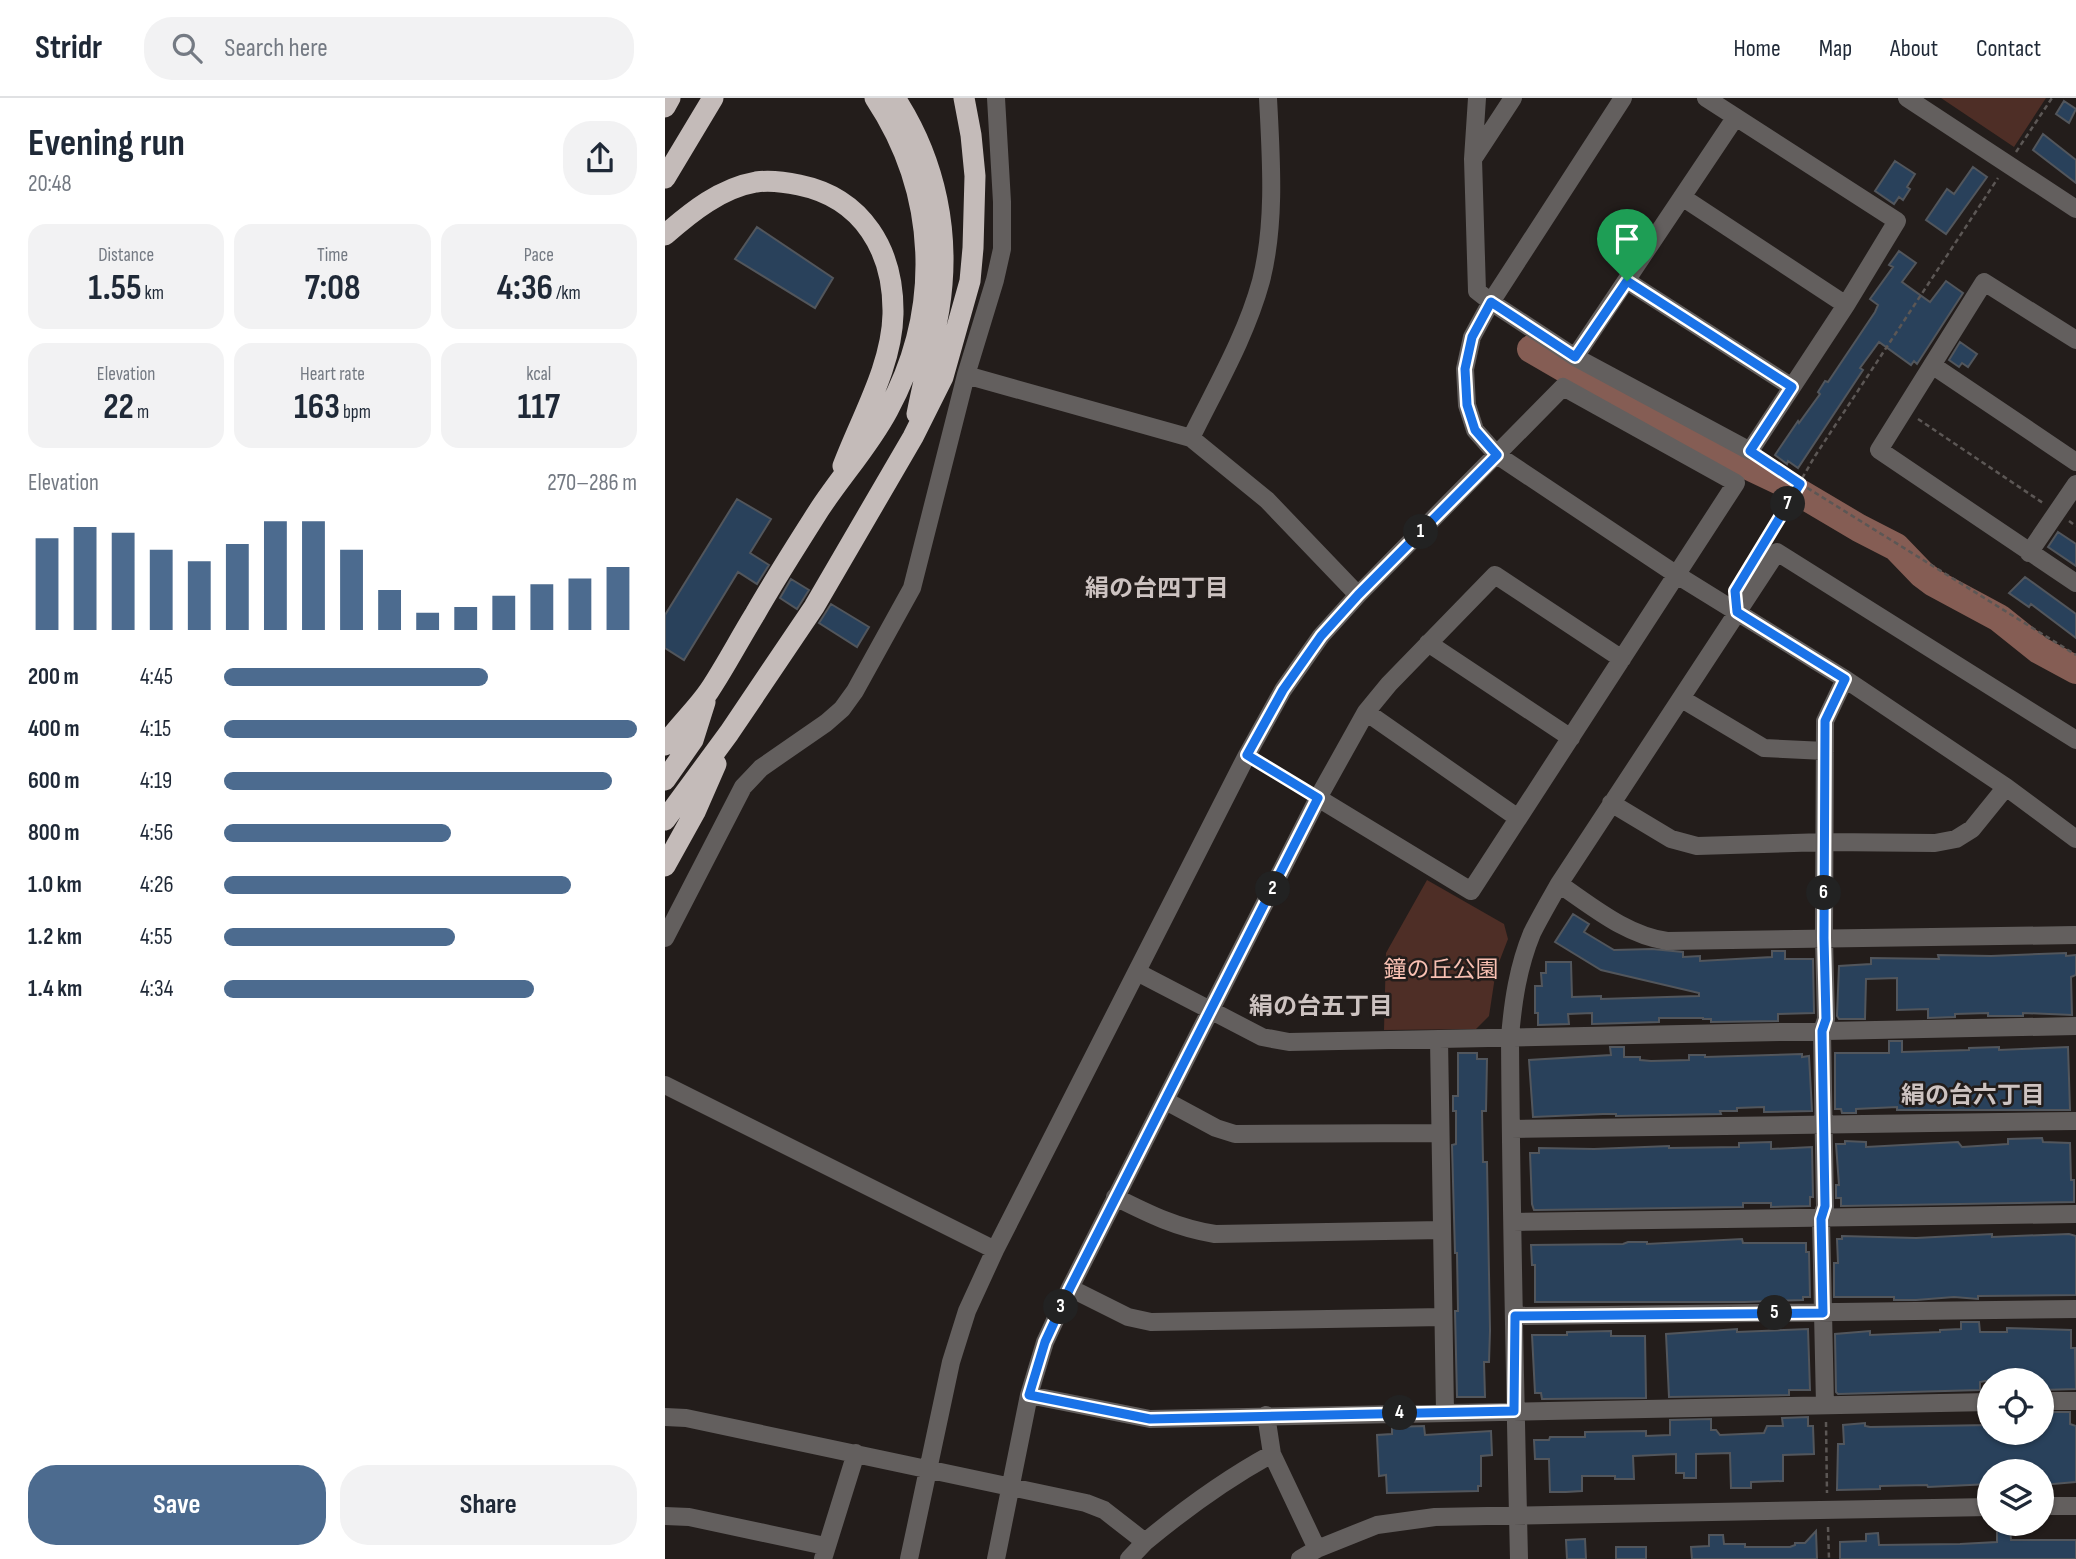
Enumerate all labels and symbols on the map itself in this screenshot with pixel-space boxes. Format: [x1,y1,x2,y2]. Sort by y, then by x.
pin [1597,209,1657,281]
pin: 7 [1771,486,1805,522]
pin: 1 [1403,514,1439,550]
district label: 絹の台四丁目 [1085,574,1229,603]
pin: 2 [1255,872,1291,906]
pin: 6 [1807,876,1841,910]
park label: 鐘の丘公園 [1384,956,1499,984]
district label: 絹の台五丁目 [1249,992,1393,1021]
district label: 絹の台六丁目 [1901,1081,2045,1110]
pin: 3 [1043,1290,1079,1324]
pin: 5 [1757,1296,1793,1330]
pin: 4 [1383,1396,1417,1430]

